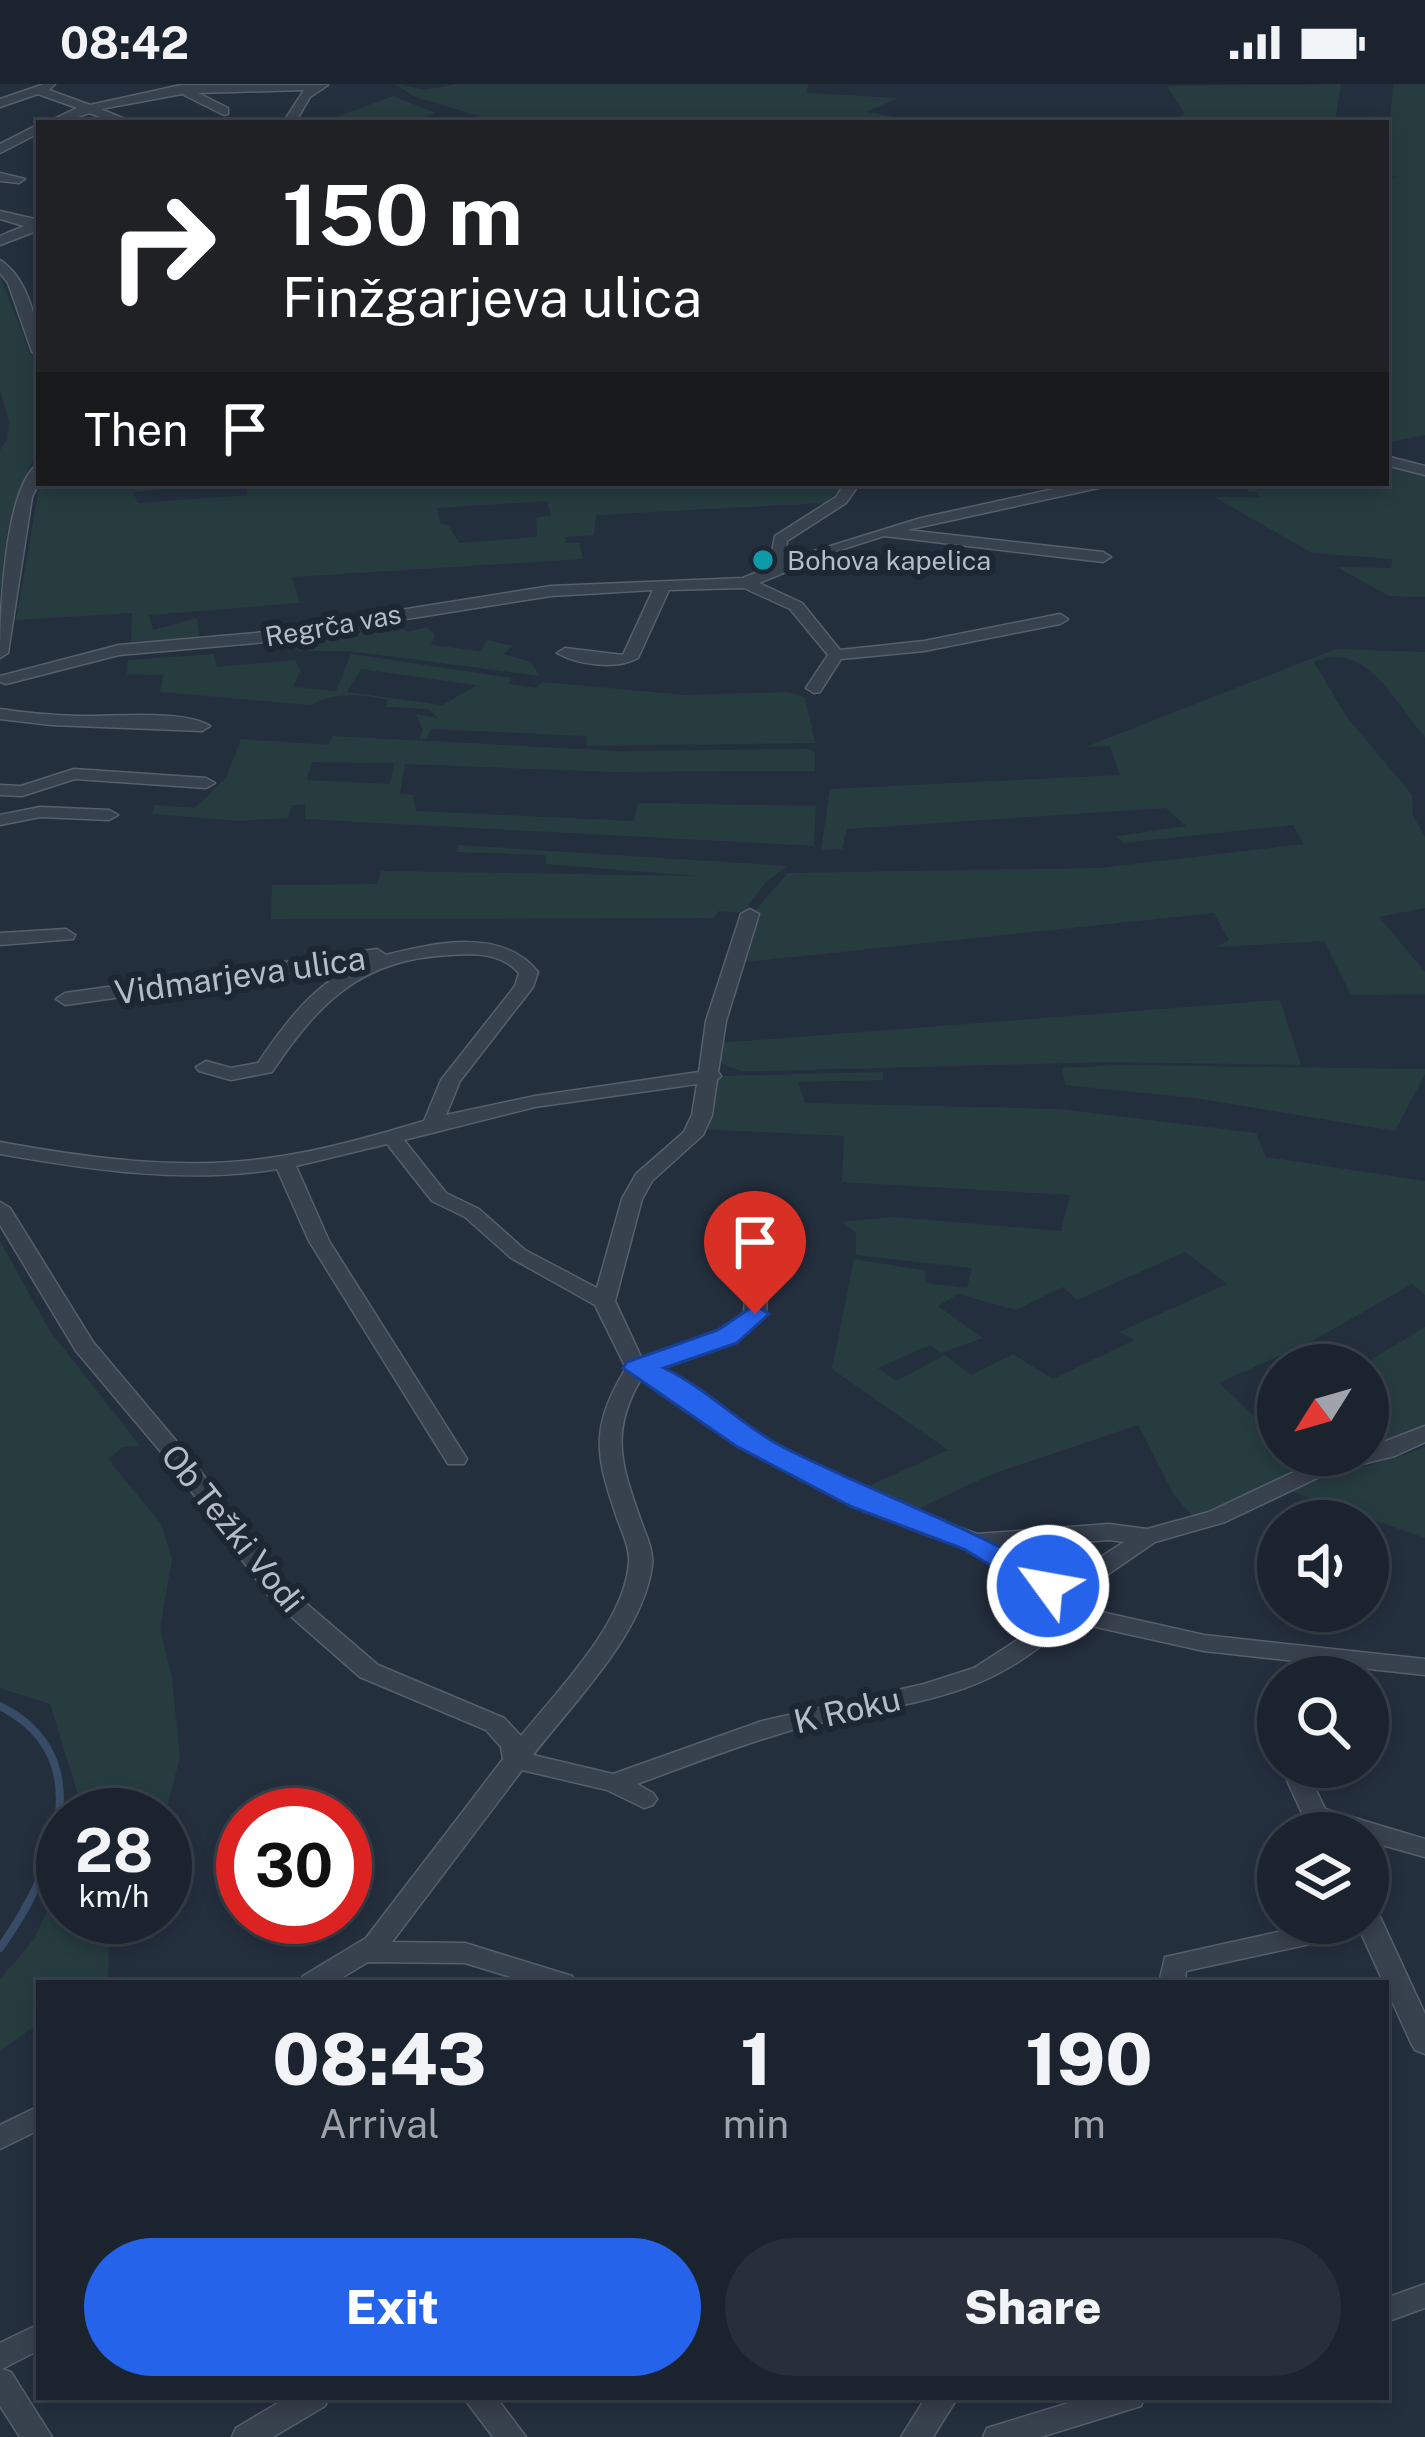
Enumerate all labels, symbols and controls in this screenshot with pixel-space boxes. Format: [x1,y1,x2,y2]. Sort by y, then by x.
text: 08:42 [60,16,189,69]
text: 150 m [282,165,523,264]
icon: right [84,168,240,324]
text: Finžgarjeva ulica [282,266,702,329]
icon: arrive [212,396,278,462]
text: Then [84,403,188,456]
place label: Bohova kapelica [787,544,991,576]
marker: Bohova kapelica [750,547,776,573]
street label: Regrča vas [262,597,404,653]
street label: Vidmarjeva ulica [112,939,368,1011]
pin [704,1191,806,1314]
icon: arrive [722,1209,788,1275]
north arrow [1257,1344,1389,1476]
map controls [1257,1344,1389,1944]
street label: Ob Težki Vodi [154,1437,312,1619]
button: sound [1257,1500,1389,1632]
position arrow [985,1523,1111,1649]
button: search [1257,1656,1389,1788]
street label: K Roku [790,1679,904,1741]
speed limit sign: 30 [216,1788,372,1944]
button: layers [1257,1812,1389,1944]
text: 28 [75,1815,153,1886]
text: km/h [79,1878,149,1914]
text: 08:43 [272,2017,487,2101]
text: 1 [740,2017,772,2101]
text: 190 [1025,2017,1153,2101]
text: Arrival [319,2101,440,2147]
text: min [723,2101,789,2147]
text: m [1072,2101,1106,2147]
button: Exit [84,2238,701,2376]
button: Share [725,2238,1341,2376]

